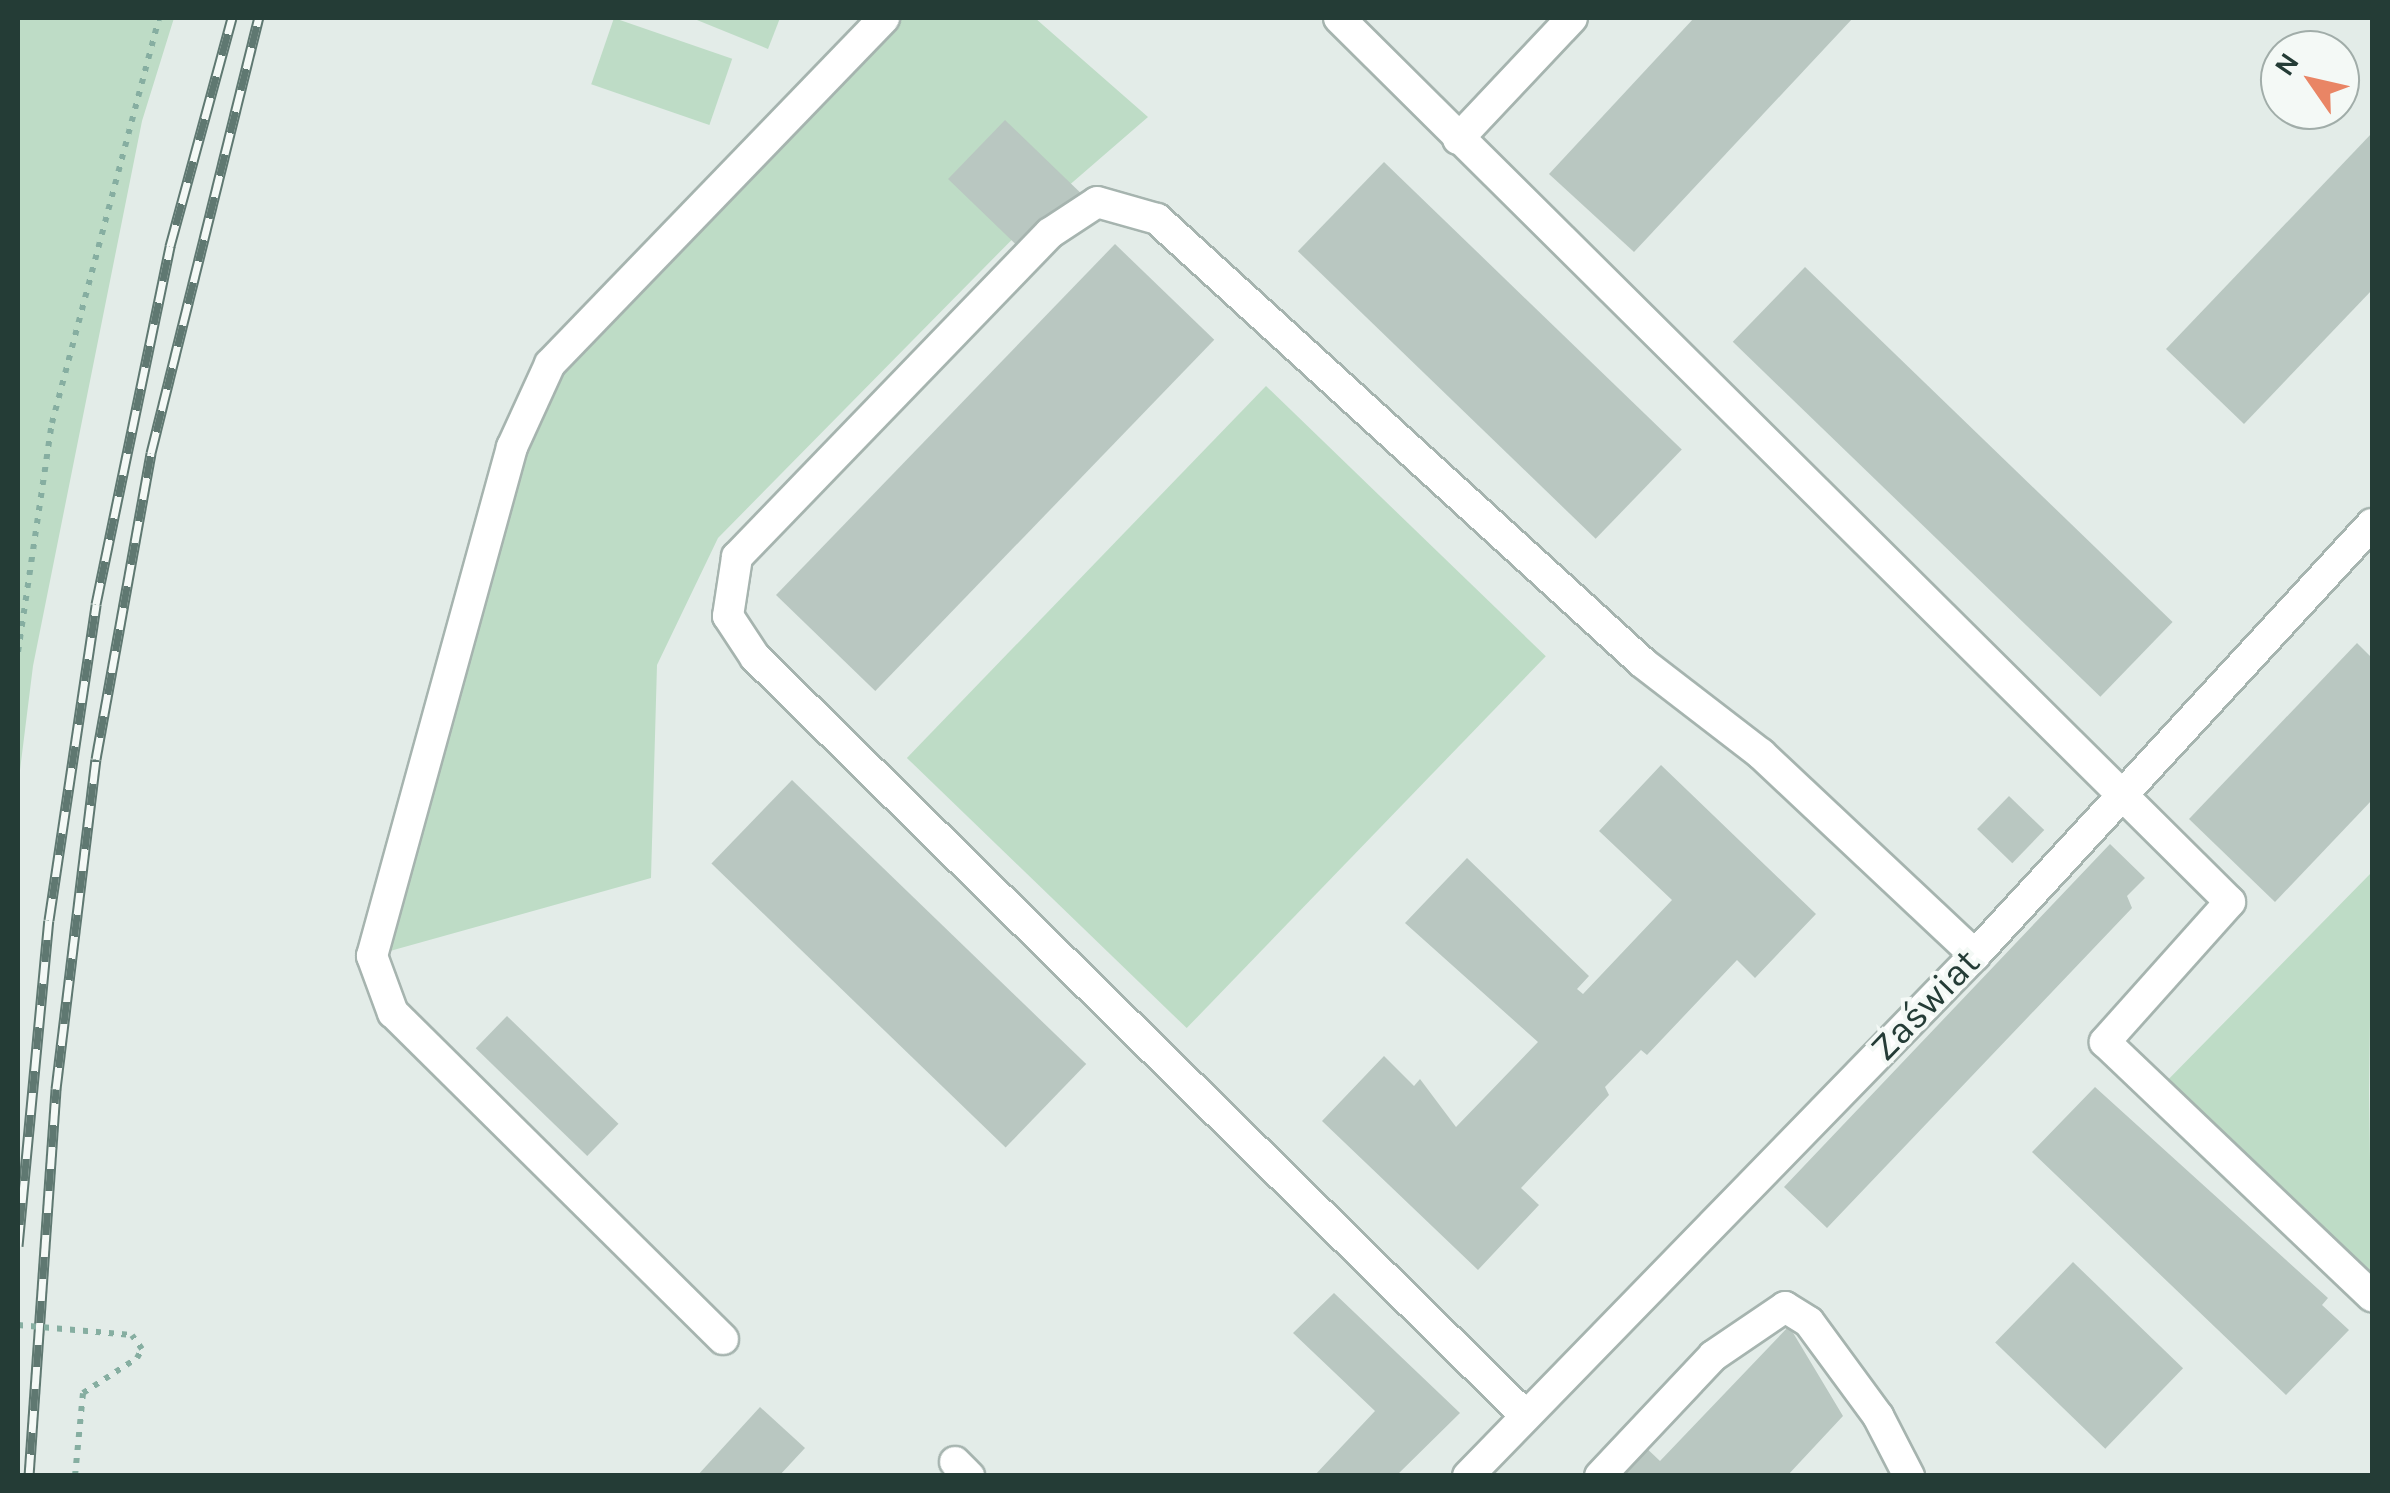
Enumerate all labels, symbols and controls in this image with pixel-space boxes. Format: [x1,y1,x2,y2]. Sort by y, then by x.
north arrow [2260,30,2360,130]
text: N [2267,47,2306,82]
street label: Zaświat [1861,940,1989,1070]

